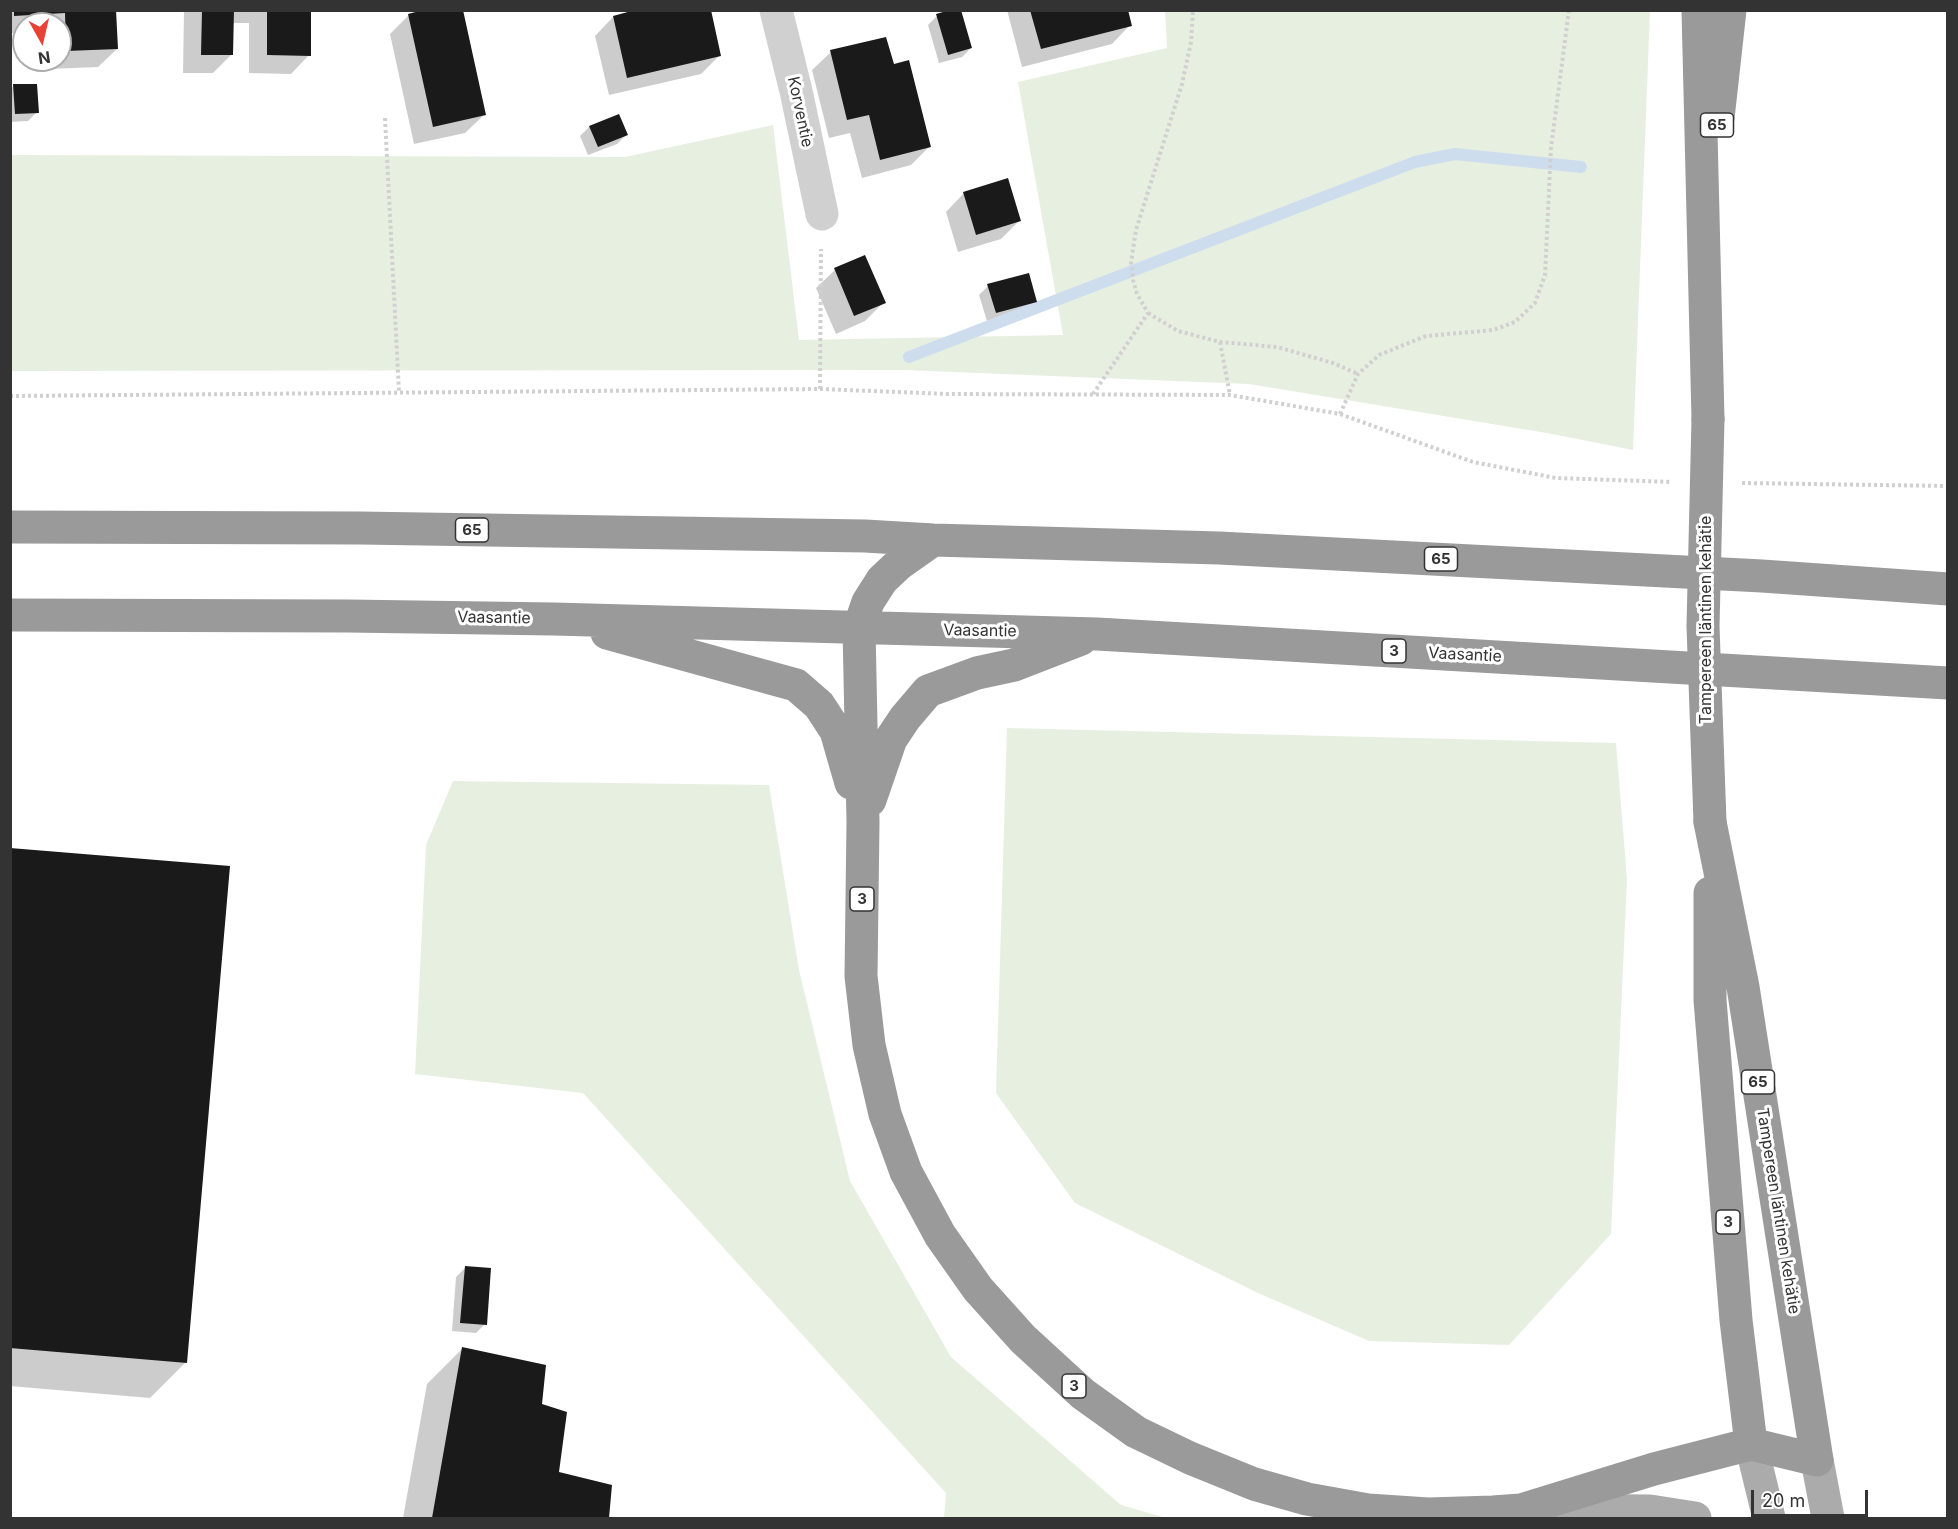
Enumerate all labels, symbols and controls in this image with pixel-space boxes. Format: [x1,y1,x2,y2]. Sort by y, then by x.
north arrow [12,12,72,72]
text: N [37,47,52,69]
street label: Korventie [783,75,817,149]
road number: 65 [1700,113,1734,137]
street label: Tampereen läntinen kehätie [1696,516,1716,724]
road number: 65 [456,518,488,542]
road number: 65 [1424,547,1458,571]
street label: Vaasantie [457,608,531,628]
street label: Vaasantie [943,621,1017,641]
road number: 3 [1382,639,1406,663]
street label: Vaasantie [1428,643,1502,667]
road number: 3 [850,887,874,911]
road number: 65 [1742,1070,1774,1094]
street label: Tampereen läntinen kehätie [1752,1107,1804,1315]
road number: 3 [1716,1210,1740,1234]
road number: 3 [1062,1374,1086,1398]
scale bar [1754,1478,1871,1516]
text: 20 m [1762,1490,1805,1511]

